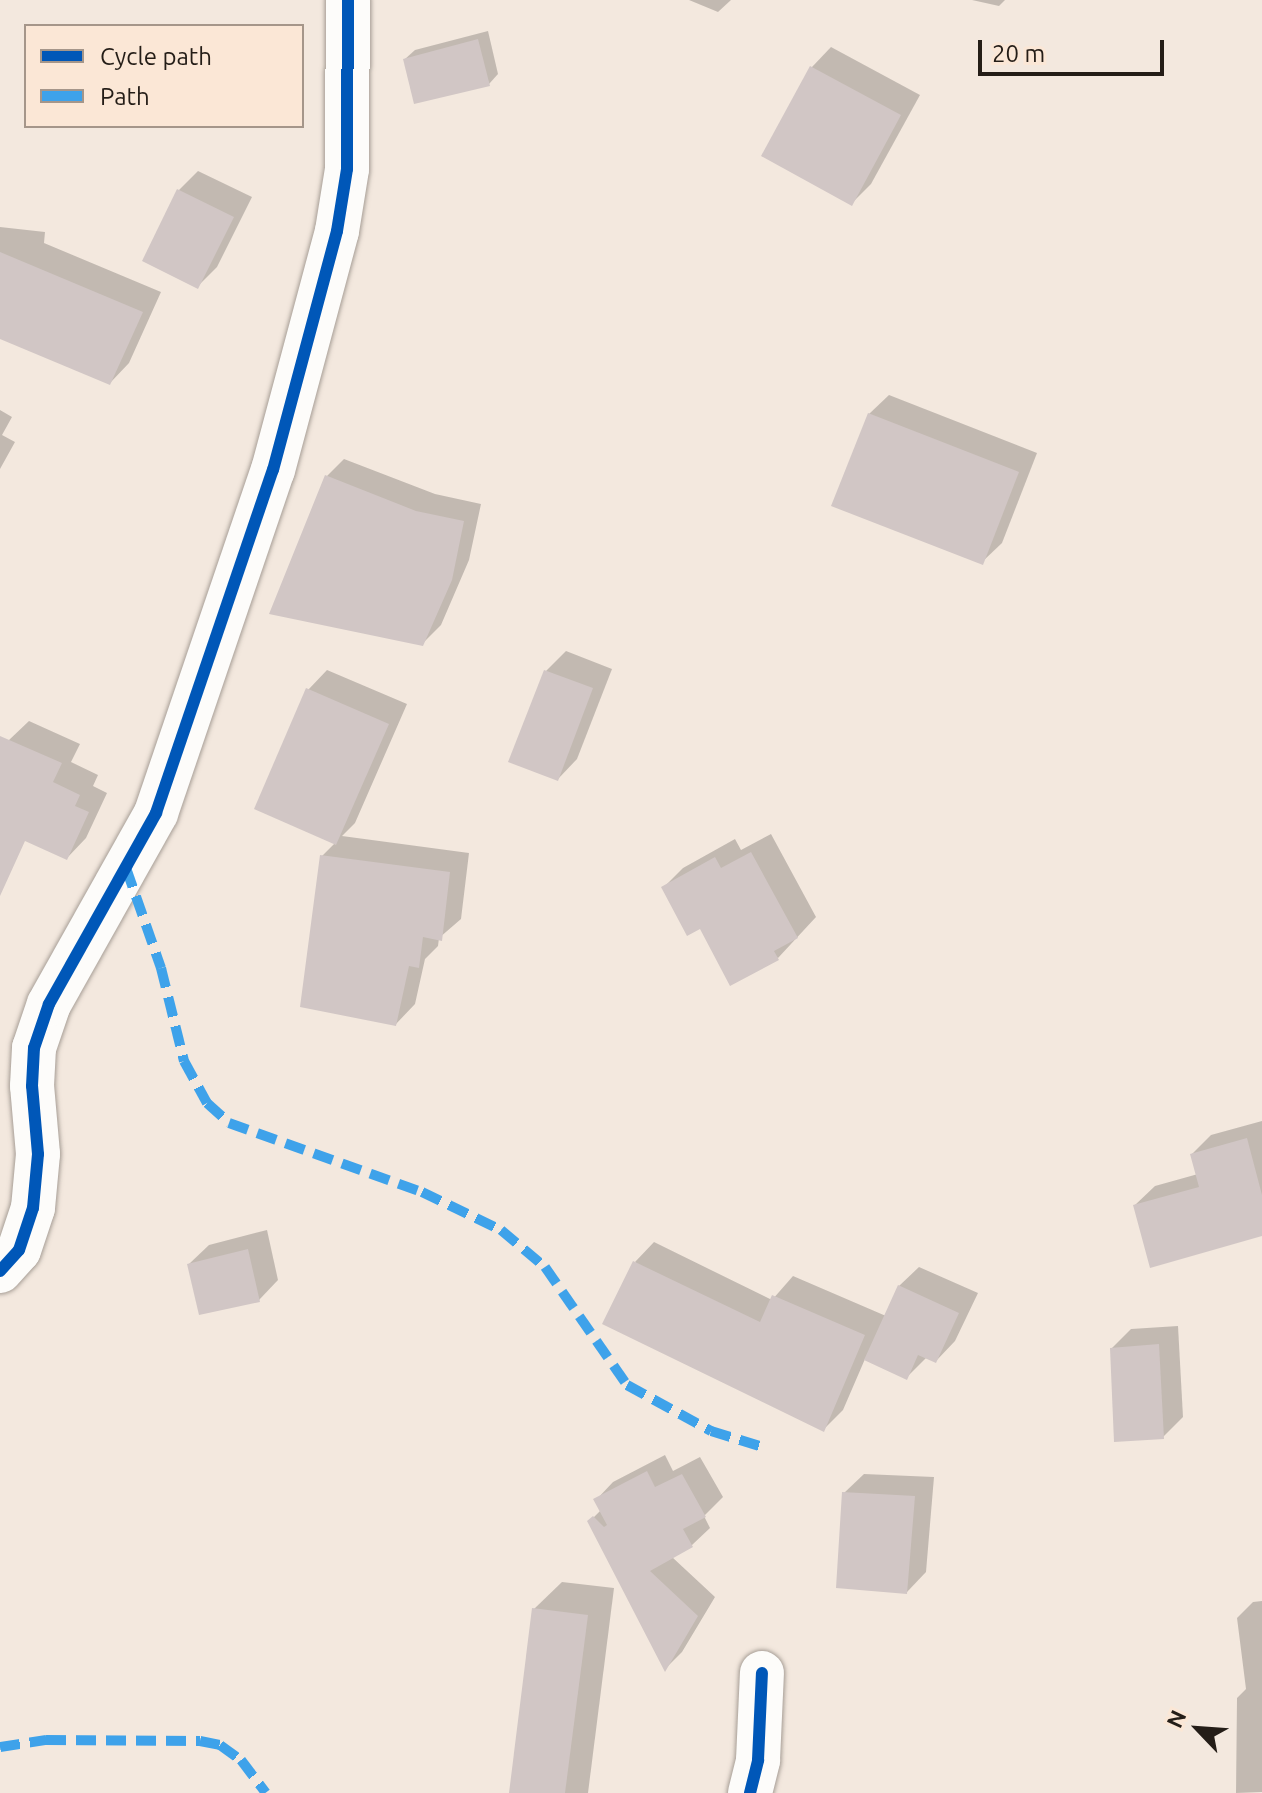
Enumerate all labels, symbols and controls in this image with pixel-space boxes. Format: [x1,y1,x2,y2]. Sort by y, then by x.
legend [24,24,304,128]
scale bar [982,24,1168,74]
text: 20 m [992,40,1045,67]
text: Cycle path [100,43,212,70]
text: Path [100,83,150,110]
north arrow [1158,1689,1238,1769]
text: N [1161,1706,1191,1731]

